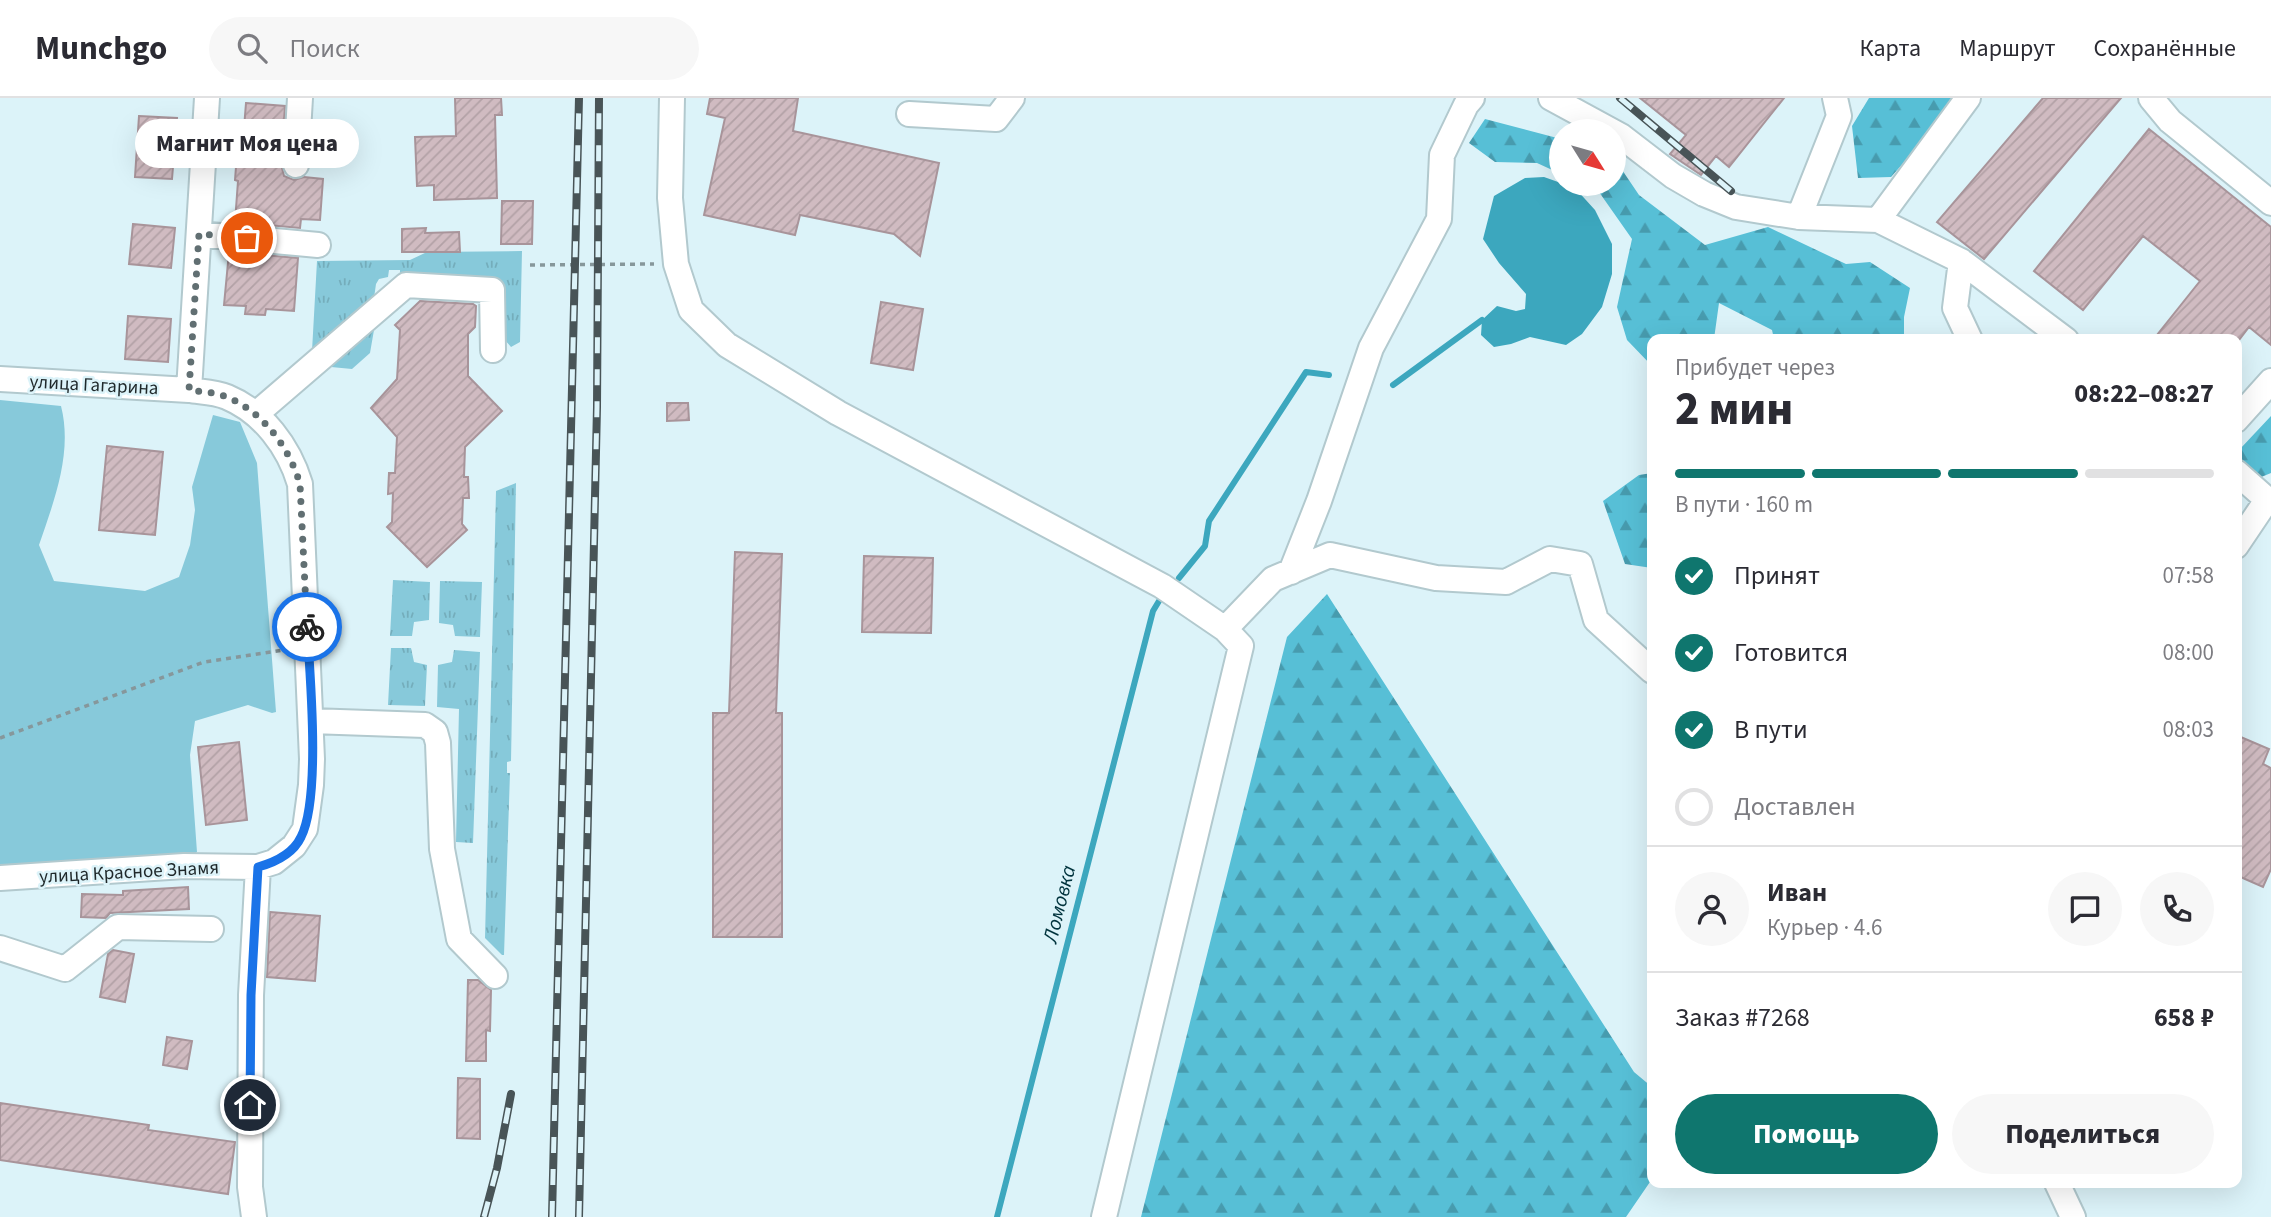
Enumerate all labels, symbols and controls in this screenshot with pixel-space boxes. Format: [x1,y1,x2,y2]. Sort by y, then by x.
search box [209,17,699,80]
text: Munchgo [35,25,167,72]
icon: search [233,29,271,67]
text: Поиск [289,30,360,67]
text: Карта [1860,31,1921,66]
text: Маршрут [1959,31,2055,66]
text: Сохранённые [2093,31,2236,66]
callout: Магнит Моя цена [135,119,359,168]
north arrow [1549,119,1626,196]
map controls [1549,119,1626,196]
text: Магнит Моя цена [156,127,338,160]
pin [217,208,277,268]
icon: bag [228,219,266,257]
text: Прибудет через [1675,351,1835,384]
street label: улица Гагарина [29,369,159,402]
text: 08:22–08:27 [2074,375,2214,412]
text: 2 мин [1675,377,1793,442]
text: В пути · 160 m [1675,488,1813,521]
icon: check [1675,557,1713,595]
text: Принят [1734,557,1820,594]
text: 07:58 [2163,559,2214,592]
courier [272,592,342,662]
icon: bike [288,608,326,646]
icon: check [1675,634,1713,672]
text: Готовится [1734,634,1848,671]
text: 08:00 [2163,636,2214,669]
icon: check [1675,711,1713,749]
text: В пути [1734,711,1808,748]
text: 08:03 [2163,713,2214,746]
text: Доставлен [1734,788,1856,825]
street label: улица Красное Знамя [39,854,220,891]
water label: Ломовка [1035,862,1083,947]
button: person [1675,872,1749,946]
button: chat [2048,872,2122,946]
button: phone [2140,872,2214,946]
text: Иван [1767,874,1827,911]
text: Курьер · 4.6 [1767,911,1882,944]
text: Заказ #7268 [1675,999,1810,1036]
text: 658 ₽ [2154,999,2214,1036]
pin [220,1075,280,1135]
icon: home [231,1086,269,1124]
button: Помощь [1675,1094,1938,1174]
button: Поделиться [1952,1094,2214,1174]

